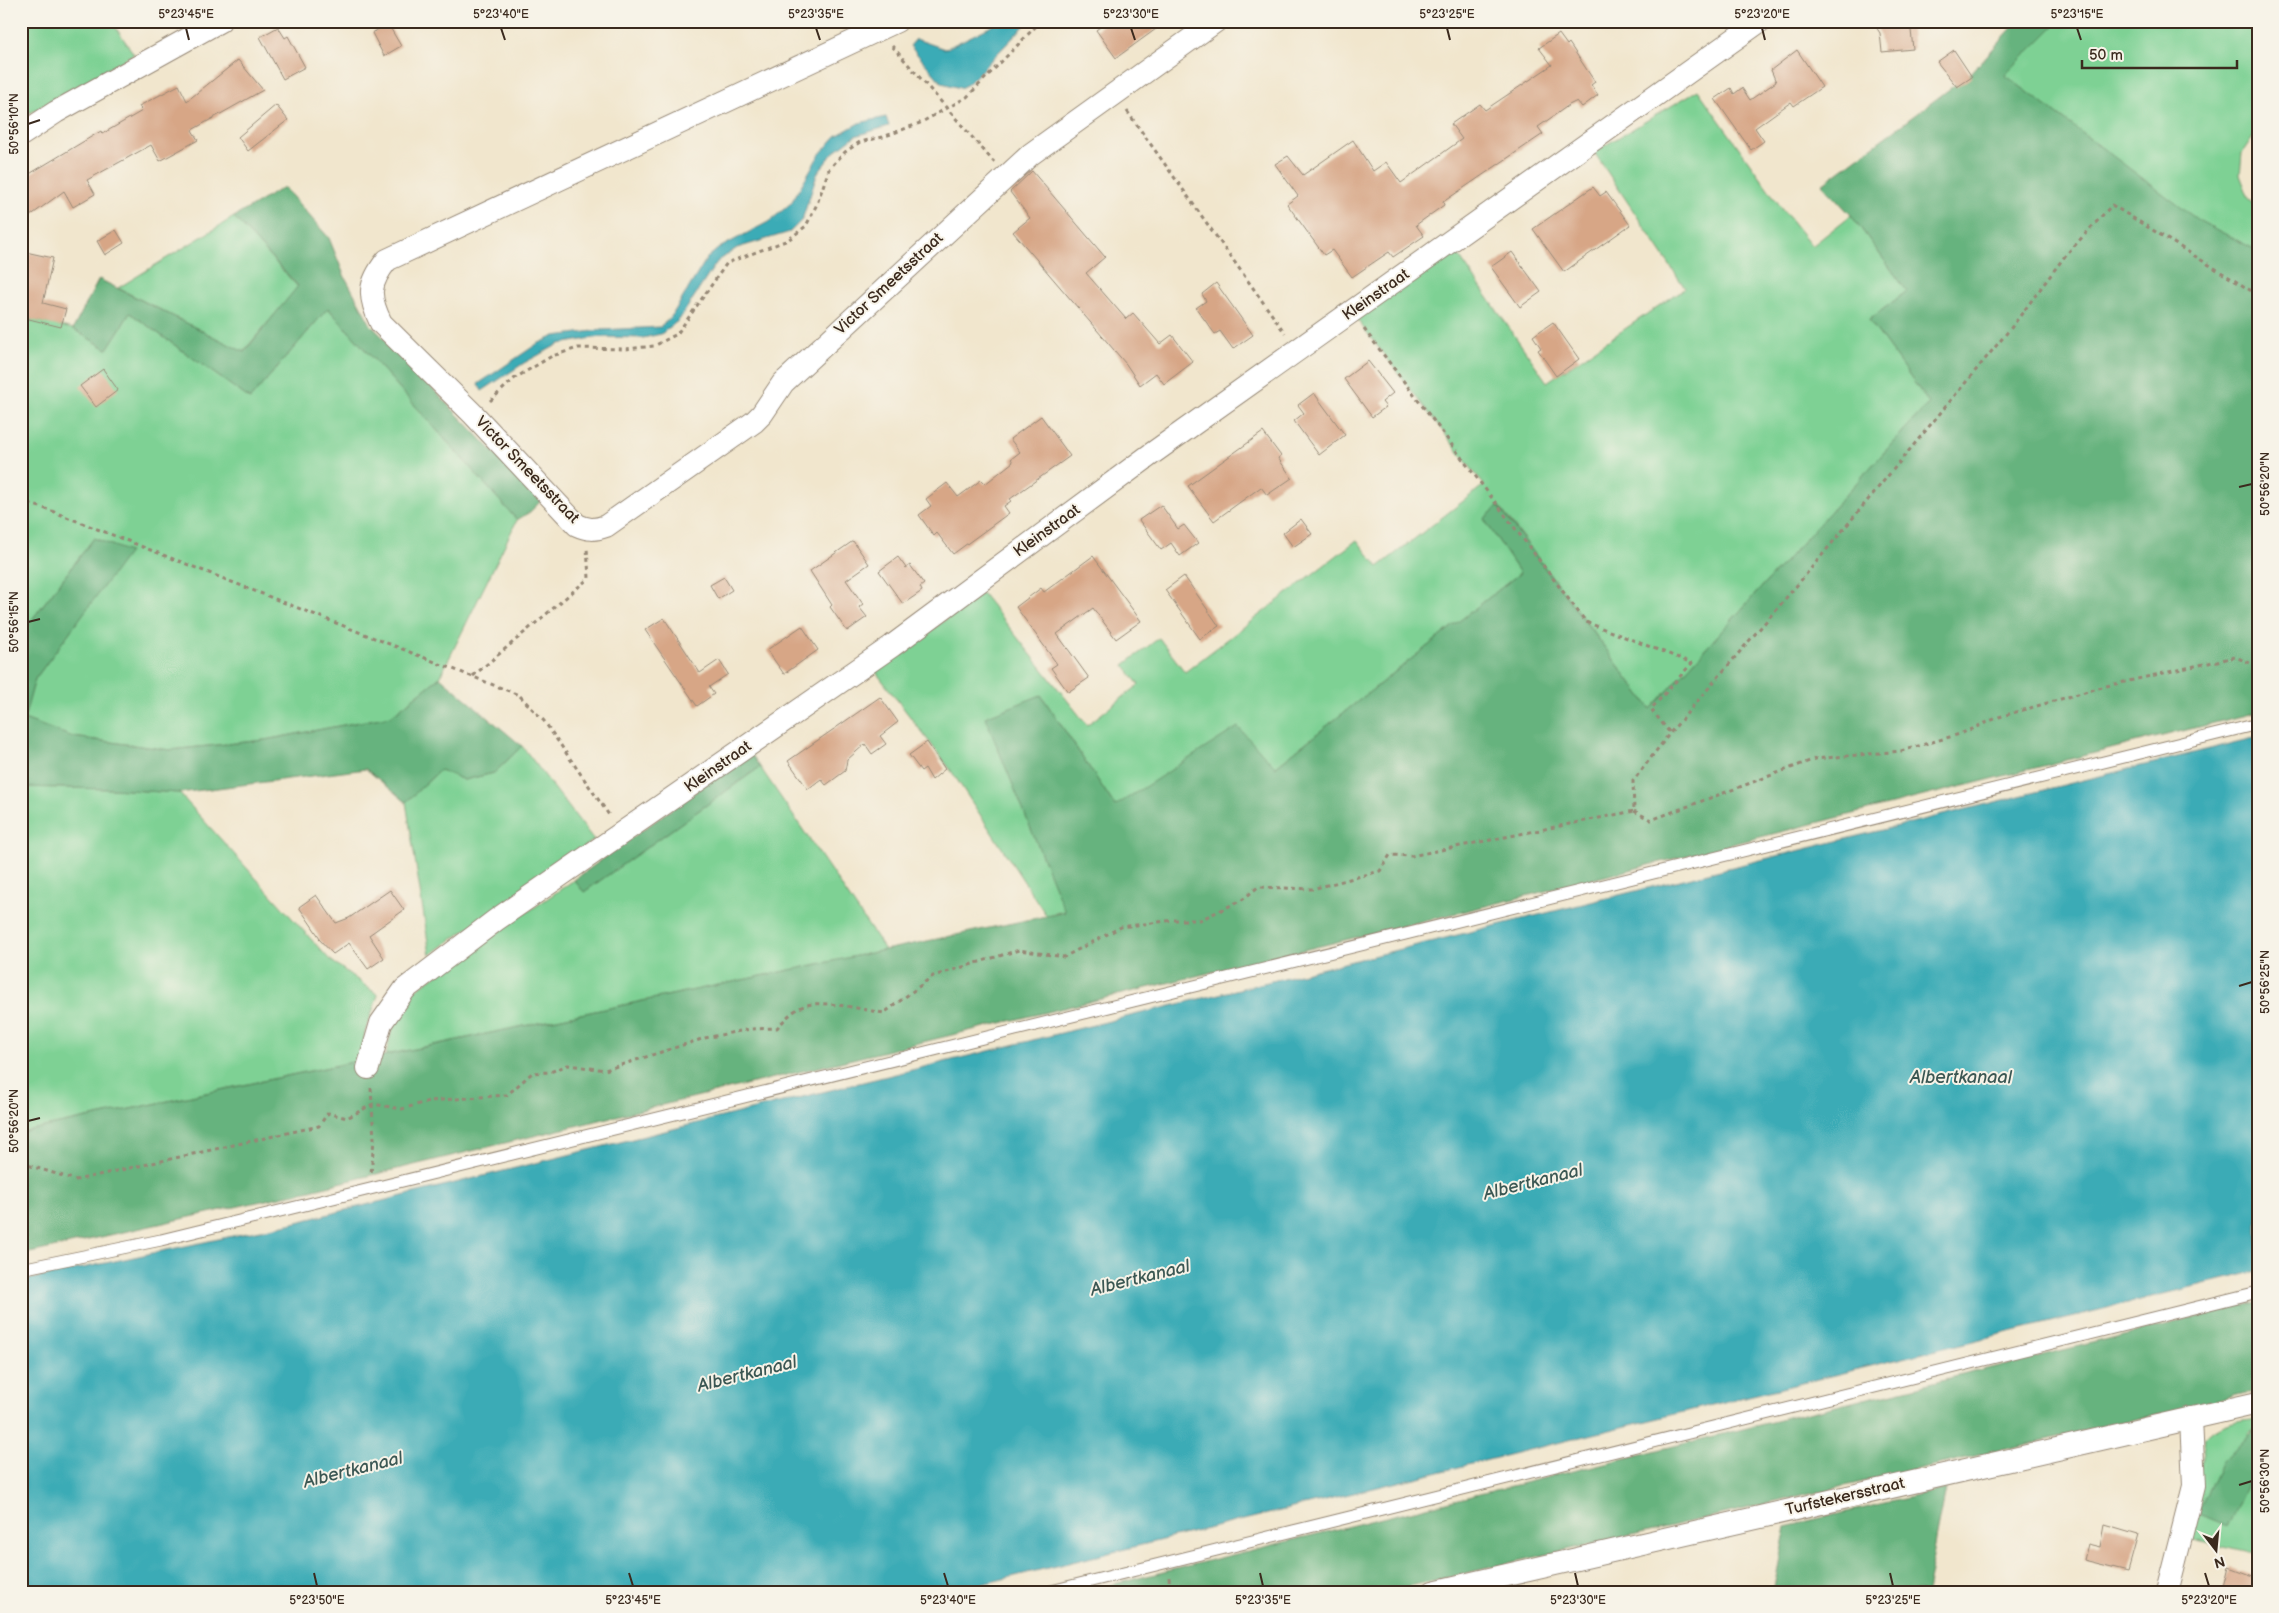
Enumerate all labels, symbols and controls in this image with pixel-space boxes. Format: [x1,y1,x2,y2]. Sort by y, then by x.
text: 5°23'45"E [158,7,214,22]
text: 5°23'40"E [473,7,529,22]
text: 5°23'35"E [788,7,844,22]
text: 5°23'30"E [1103,7,1159,22]
text: 5°23'25"E [1419,7,1475,22]
text: 5°23'20"E [1734,7,1790,22]
text: 5°23'15"E [2050,7,2104,22]
scale bar [2082,38,2236,70]
text: 50 m [2089,46,2123,65]
text: 50°56'10"N [7,93,22,155]
street label: Victor Smeetsstraat [831,229,947,339]
street label: Kleinstraat [1339,265,1413,325]
street label: Victor Smeetsstraat [471,413,583,527]
text: 50°56'20"N [2258,452,2273,516]
street label: Kleinstraat [1010,501,1084,561]
text: 50°56'15"N [7,591,22,653]
street label: Kleinstraat [681,737,755,797]
text: 50°56'25"N [2258,950,2273,1014]
water label: Albertkanaal [1909,1067,2013,1088]
text: 50°56'20"N [7,1089,22,1153]
water label: Albertkanaal [1480,1159,1586,1205]
water label: Albertkanaal [1087,1255,1193,1301]
water label: Albertkanaal [694,1351,800,1397]
water label: Albertkanaal [300,1447,406,1493]
text: 50°56'30"N [2258,1449,2273,1513]
street label: Turfstekersstraat [1784,1474,1906,1520]
north arrow [2192,1526,2242,1576]
text: N [2212,1552,2227,1572]
text: 5°23'50"E [289,1593,345,1608]
text: 5°23'45"E [605,1593,661,1608]
text: 5°23'40"E [920,1593,976,1608]
text: 5°23'35"E [1235,1593,1291,1608]
text: 5°23'30"E [1550,1593,1606,1608]
text: 5°23'25"E [1865,1593,1921,1608]
text: 5°23'20"E [2181,1593,2237,1608]

